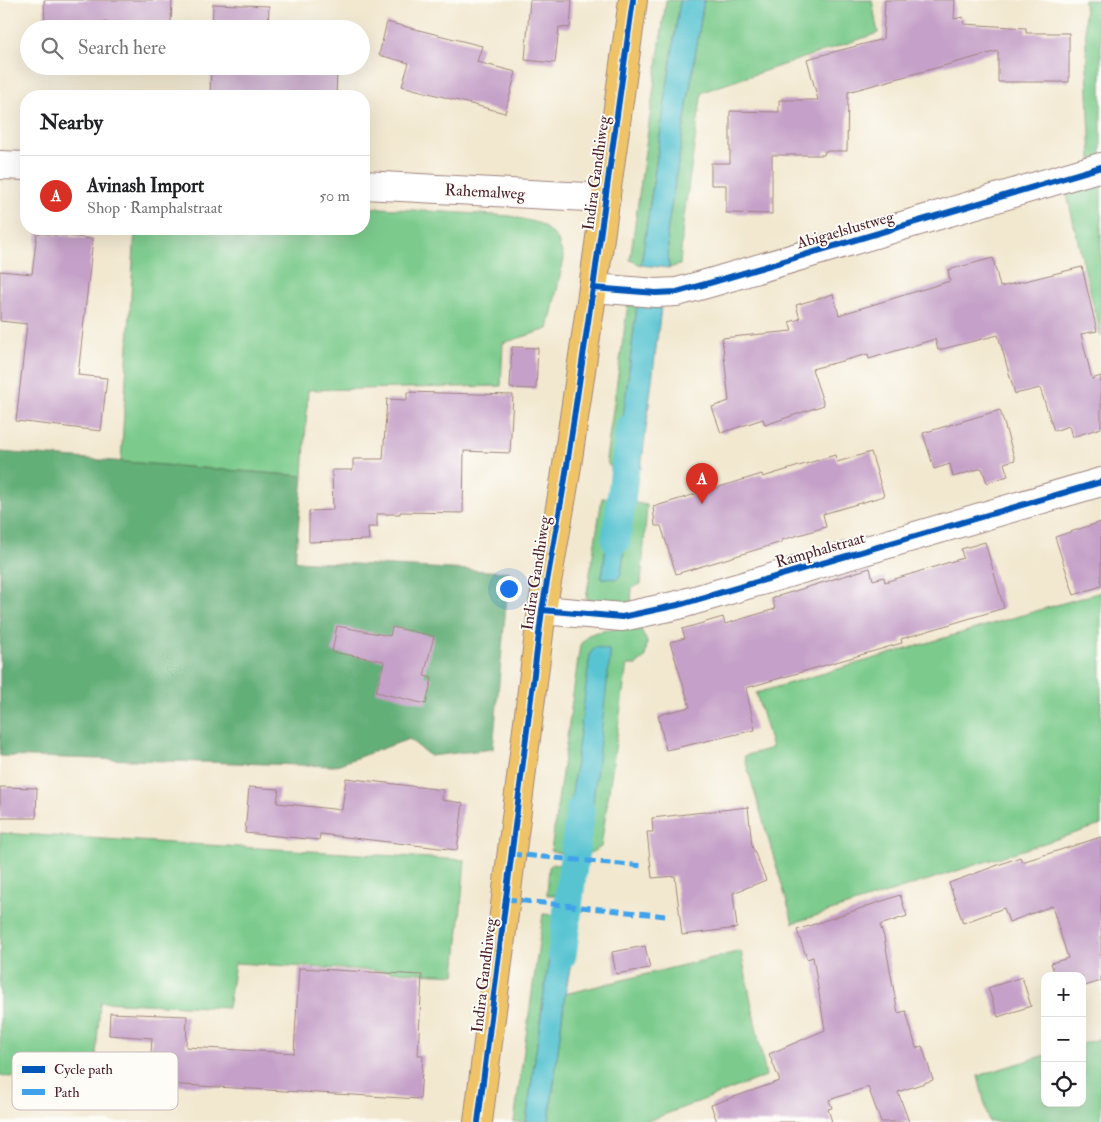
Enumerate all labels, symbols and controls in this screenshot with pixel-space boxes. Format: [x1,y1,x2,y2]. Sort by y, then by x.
search box [20,20,370,75]
icon: search [38,34,66,62]
text: Search here [78,36,166,60]
text: Nearby [40,109,103,136]
street label: Indira Gandhiweg [578,113,614,232]
text: Avinash Import [87,174,204,198]
street label: Rahemalweg [444,180,527,204]
text: A [51,186,61,206]
text: 50 m [319,186,350,206]
text: Shop · Ramphalstraat [87,198,222,218]
street label: Abigaelslustweg [793,206,897,254]
pin: A [686,463,718,504]
street label: Indira Gandhiweg [517,513,555,632]
street label: Ramphalstraat [773,528,868,573]
your location [496,576,522,602]
street label: Indira Gandhiweg [467,915,501,1034]
map controls [1041,972,1086,1107]
button: + [1041,972,1086,1017]
button: − [1041,1017,1086,1062]
legend [12,1052,178,1110]
text: Cycle path [54,1061,114,1079]
button: locate [1041,1062,1086,1107]
text: Path [54,1084,80,1101]

